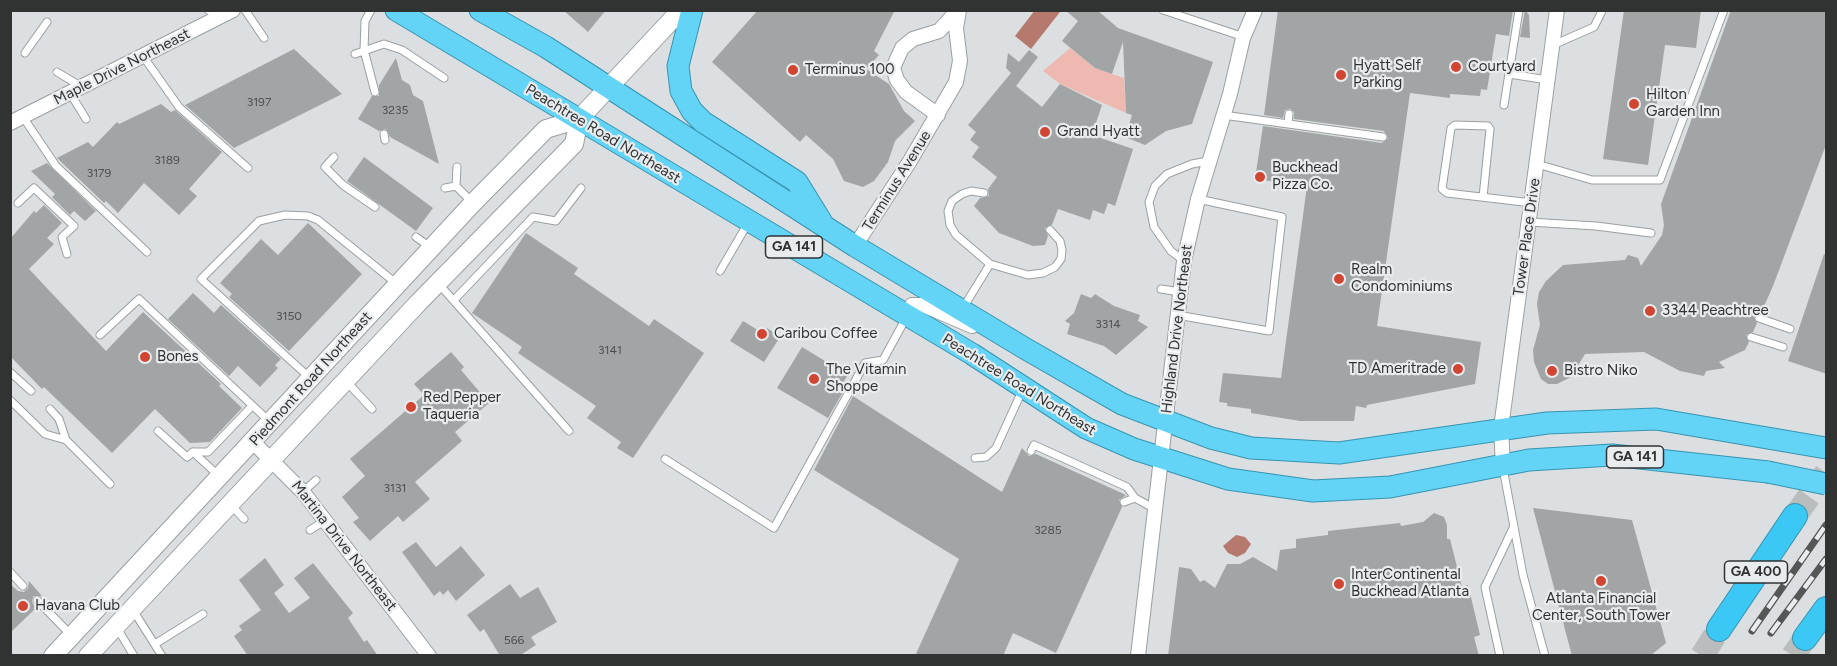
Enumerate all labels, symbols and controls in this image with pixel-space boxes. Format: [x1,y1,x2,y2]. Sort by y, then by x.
street label: Maple Drive Northeast [51,25,193,109]
place label: Hyatt Self Parking [1353,57,1421,92]
place label: Courtyard [1468,58,1536,76]
marker: Courtyard [1449,60,1463,74]
place label: Terminus 100 [805,61,895,79]
marker: Terminus 100 [786,63,800,77]
marker: Hyatt Self Parking [1334,68,1348,82]
street label: Peachtree Road Northeast [522,80,684,188]
place label: Hilton Garden Inn [1646,86,1720,121]
house number: 3197 [247,95,271,109]
marker: Hilton Garden Inn [1627,97,1641,111]
house number: 3235 [382,103,408,117]
place label: Grand Hyatt [1057,123,1140,141]
marker: Grand Hyatt [1038,125,1052,139]
street label: Terminus Avenue [859,127,935,235]
house number: 3189 [154,153,180,167]
place label: Buckhead Pizza Co. [1272,159,1338,194]
house number: 3179 [87,166,111,180]
marker: Buckhead Pizza Co. [1253,170,1267,184]
street label: Tower Place Drive [1510,177,1544,297]
road number: GA 141 [766,236,822,258]
street label: Highland Drive Northeast [1158,244,1196,414]
place label: Realm Condominiums [1351,261,1453,296]
marker: Realm Condominiums [1332,272,1346,286]
place label: 3344 Peachtree [1662,302,1769,320]
marker: 3344 Peachtree [1643,304,1657,318]
street label: Piedmont Road Northeast [246,308,376,450]
house number: 3150 [276,309,302,323]
house number: 3314 [1095,317,1121,331]
place label: Caribou Coffee [774,325,877,343]
marker: Caribou Coffee [755,327,769,341]
street label: Peachtree Road Northeast [939,330,1099,440]
house number: 3141 [598,343,622,357]
place label: Bones [157,348,198,366]
marker: Bones [138,350,152,364]
place label: TD Ameritrade [1349,360,1446,378]
place label: The Vitamin Shoppe [826,361,906,396]
marker: TD Ameritrade [1451,362,1465,376]
place label: Bistro Niko [1564,362,1638,380]
marker: Bistro Niko [1545,364,1559,378]
marker: The Vitamin Shoppe [807,372,821,386]
place label: Red Pepper Taqueria [423,389,501,424]
marker: Red Pepper Taqueria [404,400,418,414]
road number: GA 141 [1606,446,1664,468]
street label: Martina Drive Northeast [287,477,401,615]
house number: 3131 [384,481,406,495]
house number: 3285 [1034,523,1062,537]
road number: GA 400 [1724,561,1788,583]
place label: InterContinental Buckhead Atlanta [1351,566,1469,601]
marker: Atlanta Financial Center, South Tower [1594,574,1608,588]
marker: InterContinental Buckhead Atlanta [1332,577,1346,591]
place label: Atlanta Financial Center, South Tower [1532,590,1670,625]
place label: Havana Club [35,597,120,615]
marker: Havana Club [16,599,30,613]
house number: 566 [504,633,524,647]

